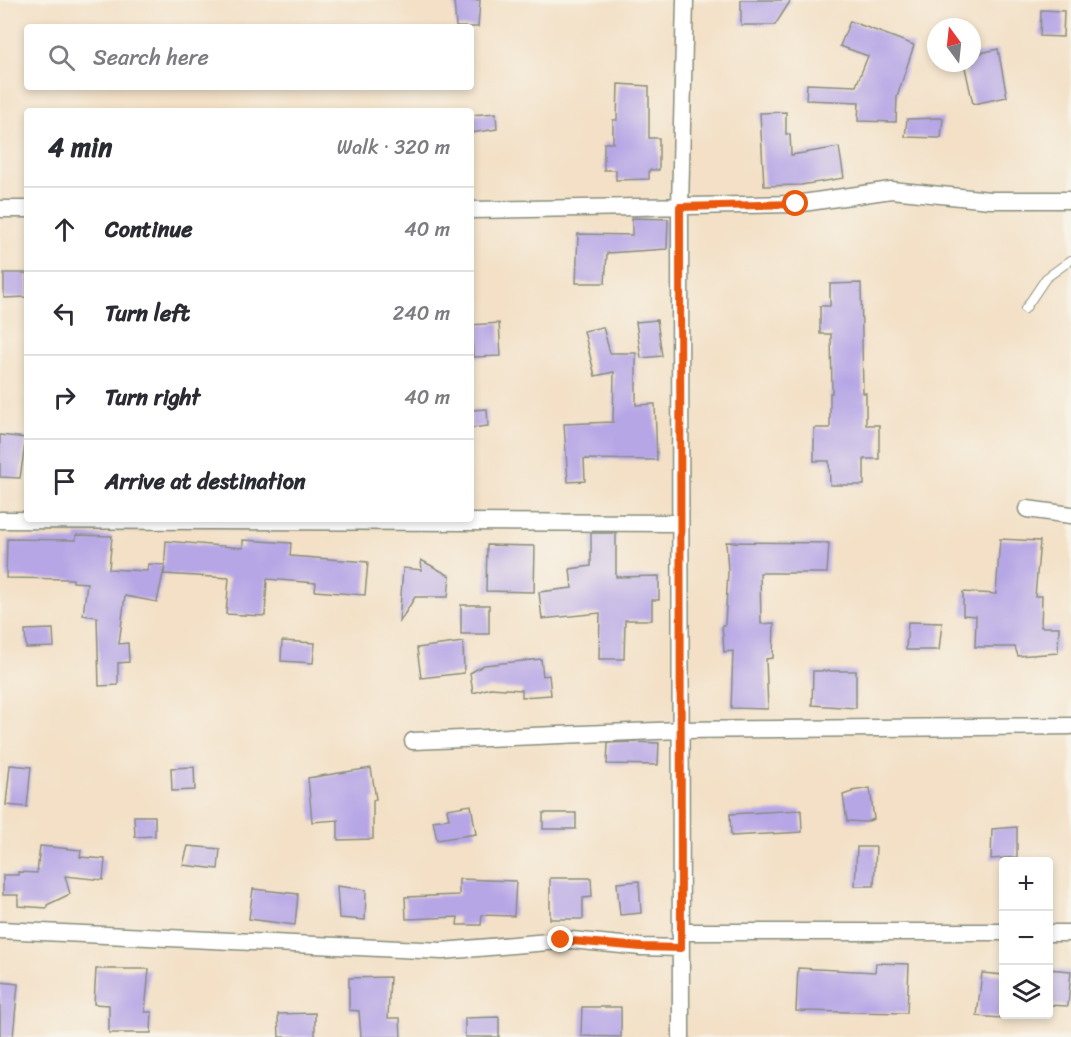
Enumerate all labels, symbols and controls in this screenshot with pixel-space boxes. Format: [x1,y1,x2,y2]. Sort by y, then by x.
north arrow [927,18,981,72]
search box [24,24,474,90]
text: Search here [93,38,209,77]
icon: search [45,41,78,74]
text: 4 min [48,124,112,170]
text: Walk · 320 m [337,130,450,165]
route start [782,190,808,216]
text: Continue [105,210,193,249]
text: 40 m [404,212,450,247]
icon: ahead [48,213,81,246]
text: Turn left [105,294,190,333]
text: 240 m [393,296,450,331]
icon: left [48,297,81,330]
text: Turn right [105,378,200,417]
text: 40 m [404,380,450,415]
icon: right [48,381,81,414]
text: Arrive at destination [105,462,306,501]
icon: arrive [48,465,81,498]
map controls [999,857,1053,1019]
button: + [999,857,1053,911]
button: − [999,911,1053,965]
route end [547,926,573,952]
button: layers [999,965,1053,1019]

